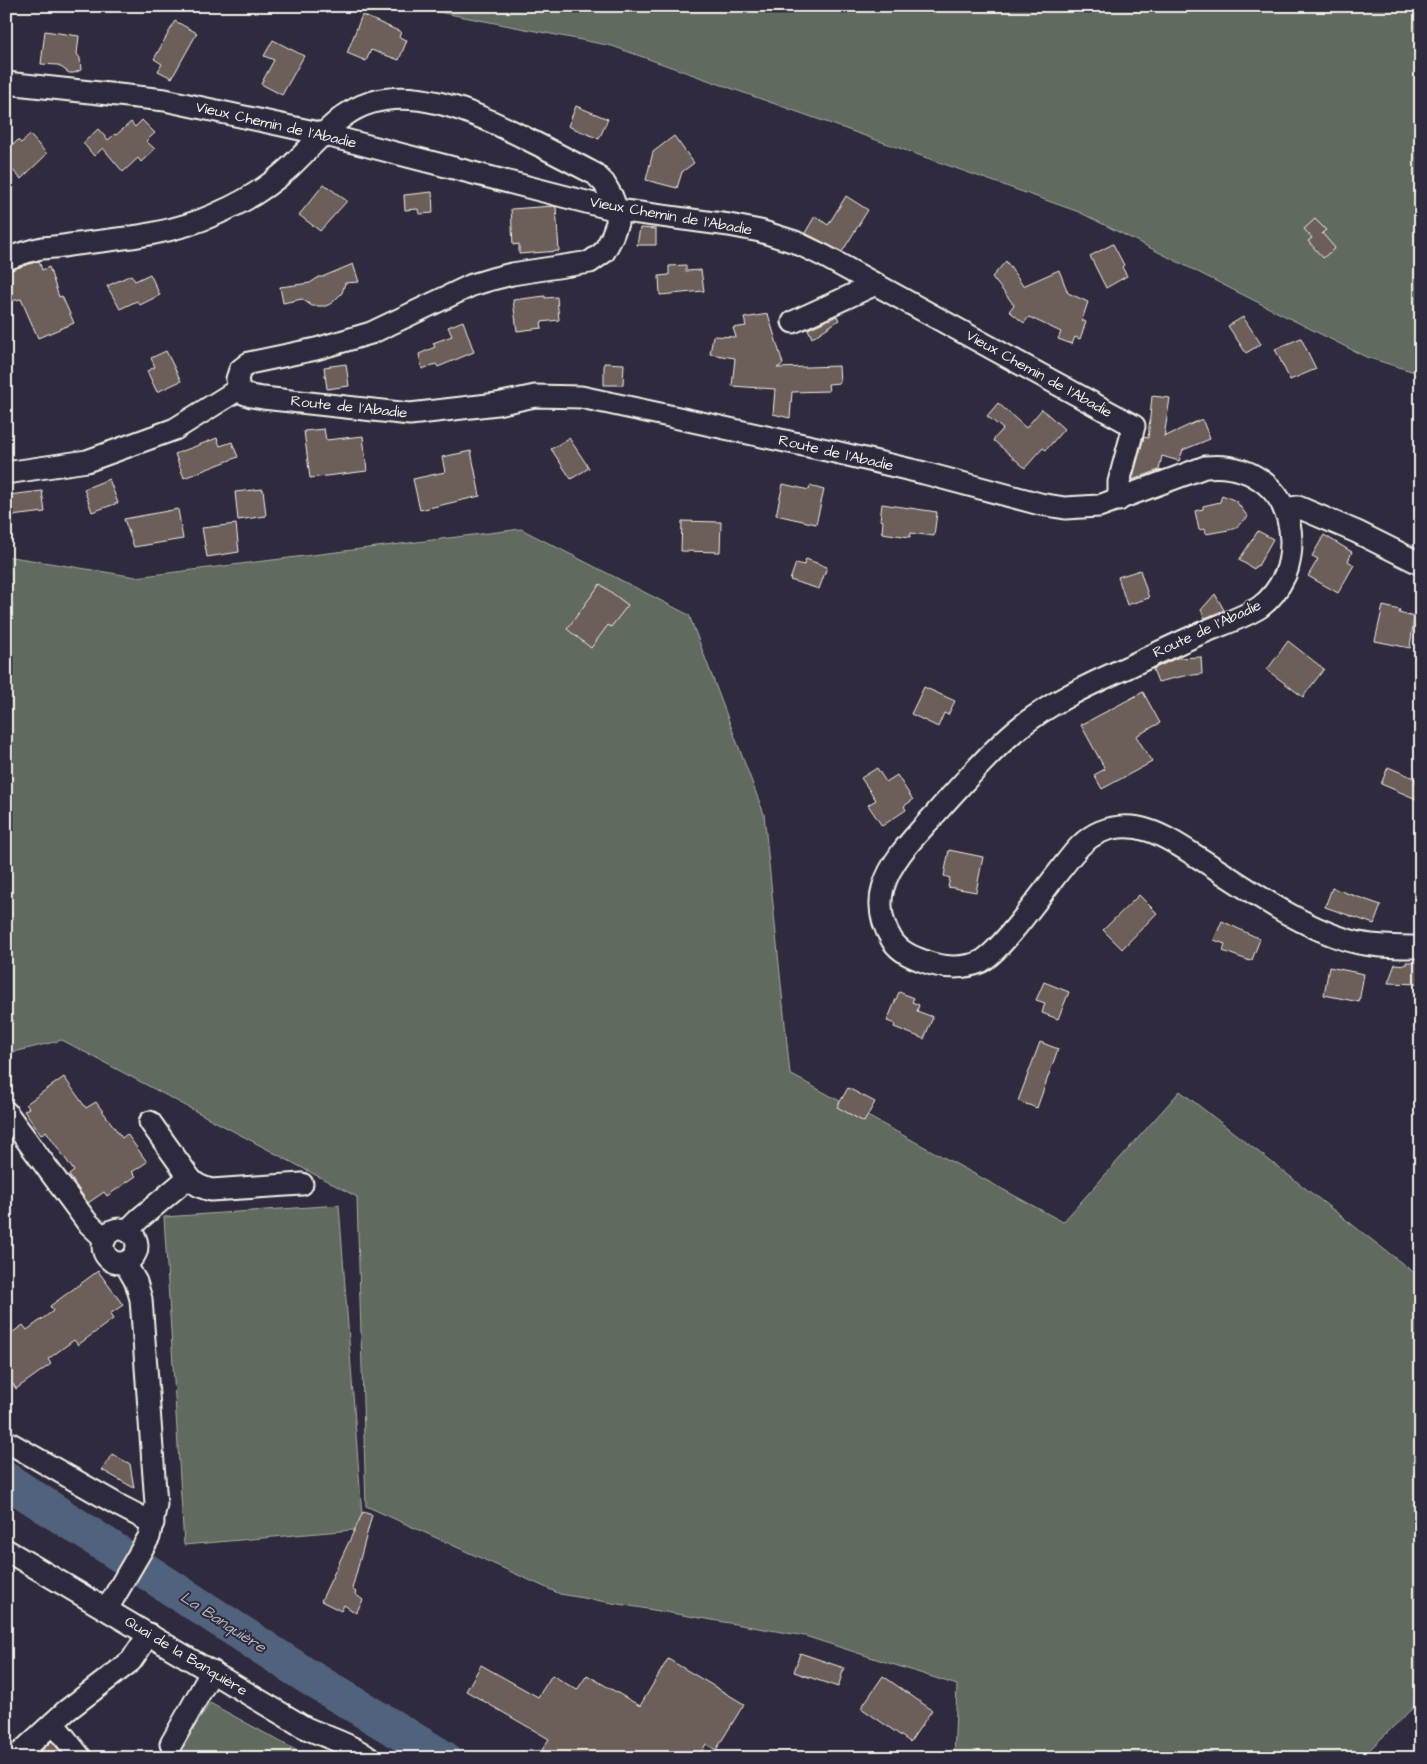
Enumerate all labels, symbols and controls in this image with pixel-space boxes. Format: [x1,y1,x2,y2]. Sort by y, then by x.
street label: Vieux Chemin de l'Abadie [194,96,358,154]
street label: Vieux Chemin de l'Abadie [588,191,754,241]
street label: Vieux Chemin de l'Abadie [962,325,1116,423]
street label: Route de l'Abadie [290,390,408,424]
street label: Route de l'Abadie [777,430,895,476]
street label: Route de l'Abadie [1149,595,1265,663]
water label: La Banquière [176,1586,271,1659]
street label: Quai de la Banquière [121,1611,251,1701]

